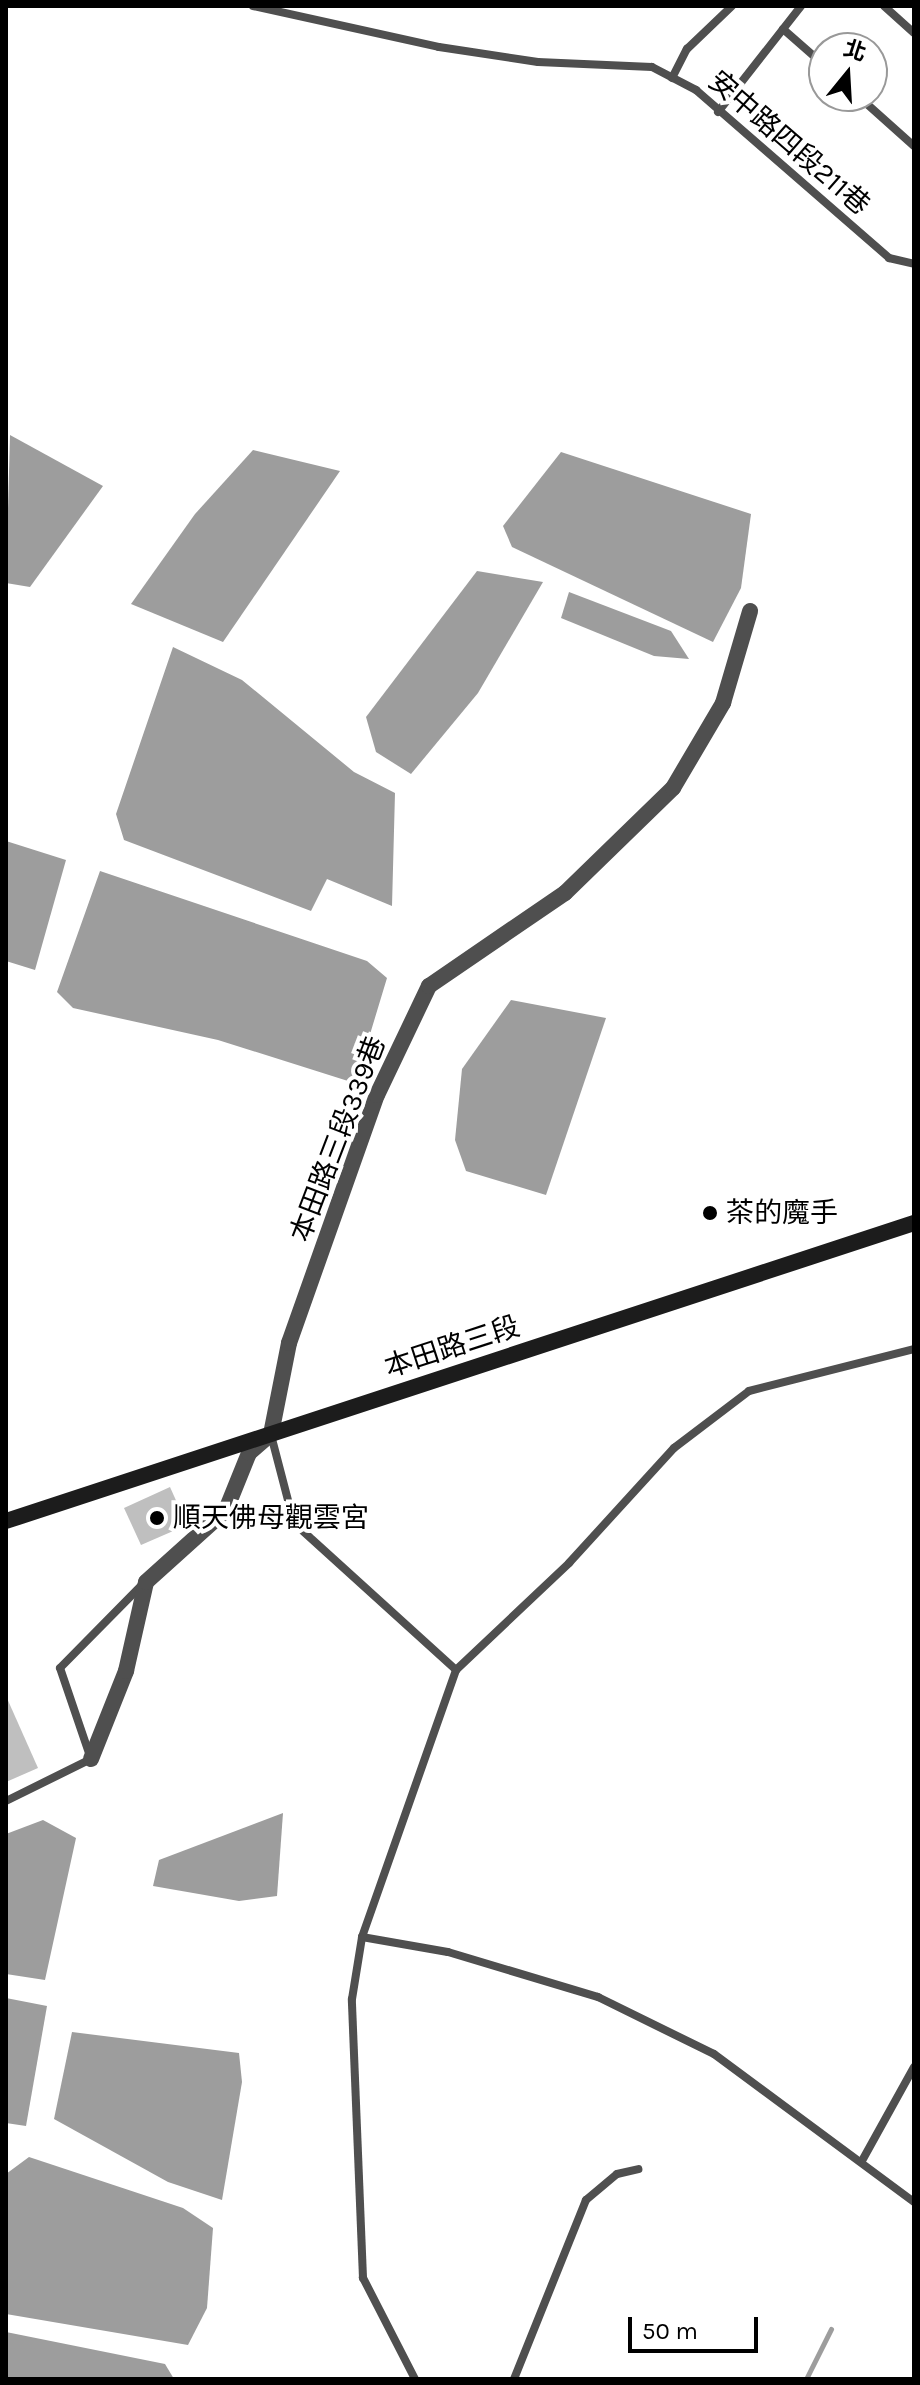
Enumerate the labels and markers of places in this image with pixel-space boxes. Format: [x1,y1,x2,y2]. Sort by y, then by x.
place label: 茶的魔手 [726,1196,838,1230]
marker: 茶的魔手 [701,1204,719,1222]
place label: 順天佛母觀雲宮 [173,1501,369,1535]
marker: 順天佛母觀雲宮 [148,1509,166,1527]

